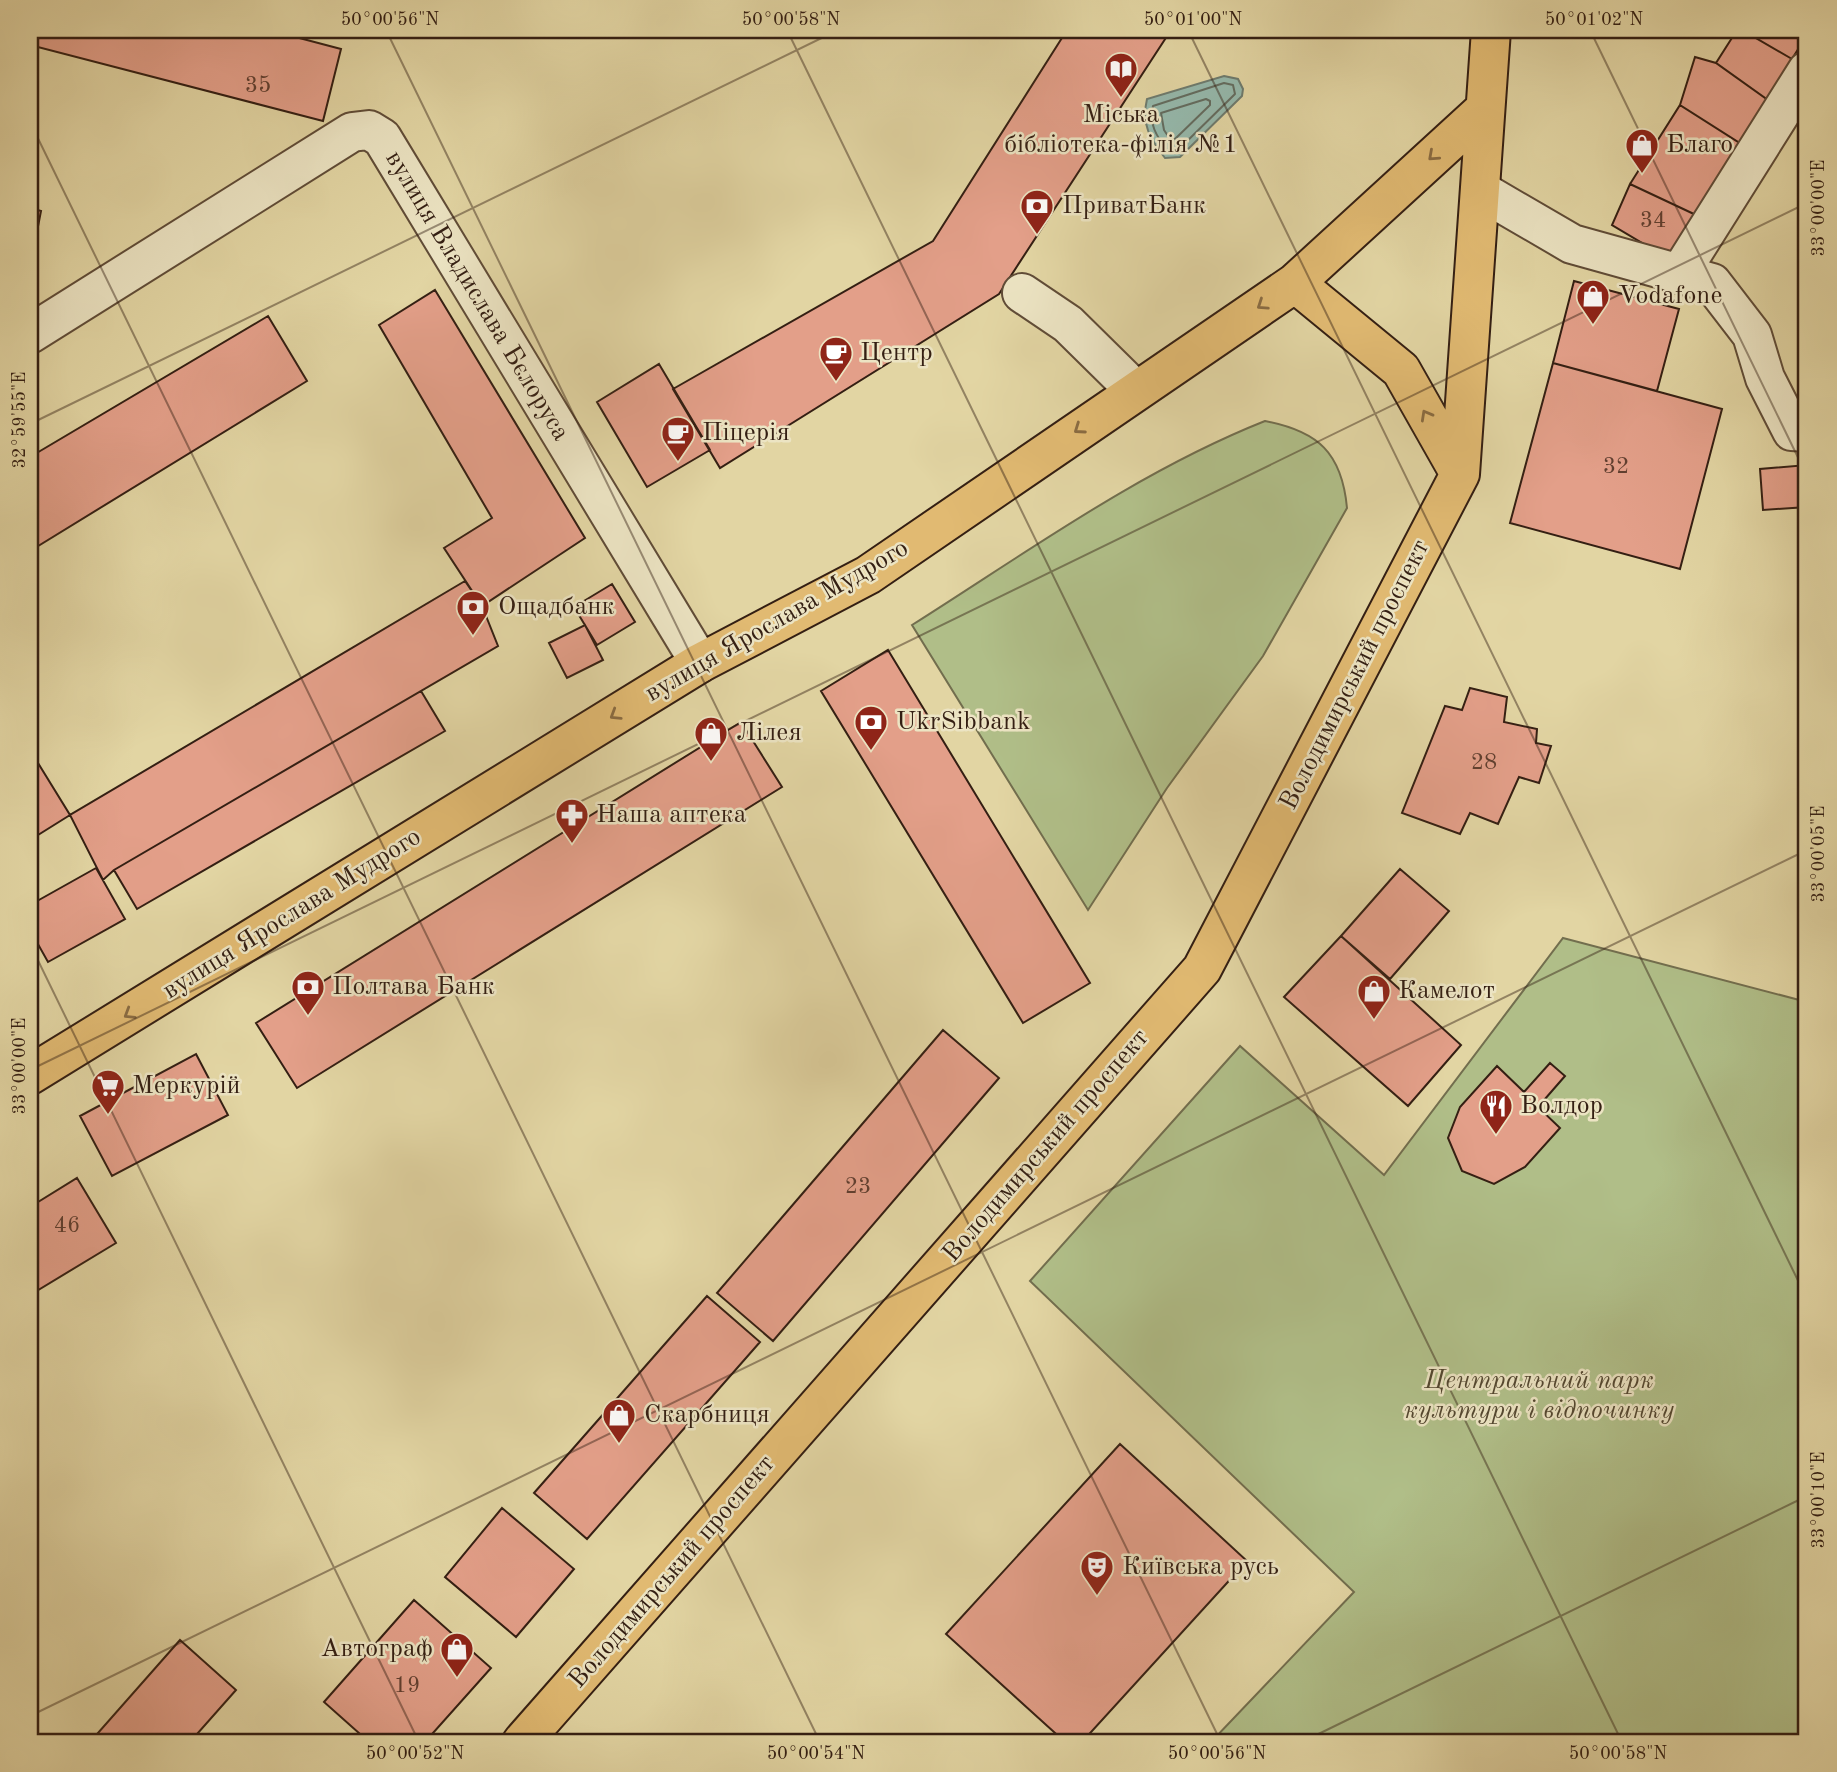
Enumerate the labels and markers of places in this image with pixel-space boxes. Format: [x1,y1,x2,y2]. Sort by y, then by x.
library icon: Міська бібліотека-філія №1 [1102,50,1140,99]
place label: Міська бібліотека-філія №1 [1004,102,1238,158]
shop icon: Благо [1623,126,1661,175]
place label: Благо [1666,132,1733,158]
bank icon: ПриватБанк [1018,187,1056,236]
place label: ПриватБанк [1062,193,1206,219]
shop icon: Vodafone [1574,277,1612,326]
place label: Vodafone [1618,283,1722,309]
cafe icon: Центр [817,334,855,383]
place label: Центр [860,340,933,366]
cafe icon: Піцерія [659,414,697,463]
place label: Піцерія [702,420,790,446]
bank icon: Ощадбанк [454,588,492,637]
place label: Ощадбанк [498,594,615,620]
bank icon: UkrSibbank [852,703,890,752]
place label: UkrSibbank [896,709,1031,735]
shop icon: Лілея [692,714,730,763]
place label: Лілея [736,720,802,746]
pharmacy icon: Наша аптека [553,796,591,845]
place label: Наша аптека [596,802,747,828]
bank icon: Полтава Банк [289,968,327,1017]
shop icon: Камелот [1355,972,1393,1021]
place label: Полтава Банк [332,974,495,1000]
place label: Камелот [1398,978,1495,1004]
supermarket icon: Меркурій [89,1067,127,1116]
place label: Меркурій [132,1073,241,1099]
restaurant icon: Волдор [1477,1087,1515,1136]
place label: Волдор [1520,1093,1603,1119]
shop icon: Скарбниця [600,1396,638,1445]
place label: Скарбниця [644,1402,770,1428]
theatre icon: Київська русь [1078,1548,1116,1597]
place label: Київська русь [1122,1554,1279,1580]
shop icon: Автограф [438,1630,476,1679]
place label: Автограф [321,1636,433,1662]

